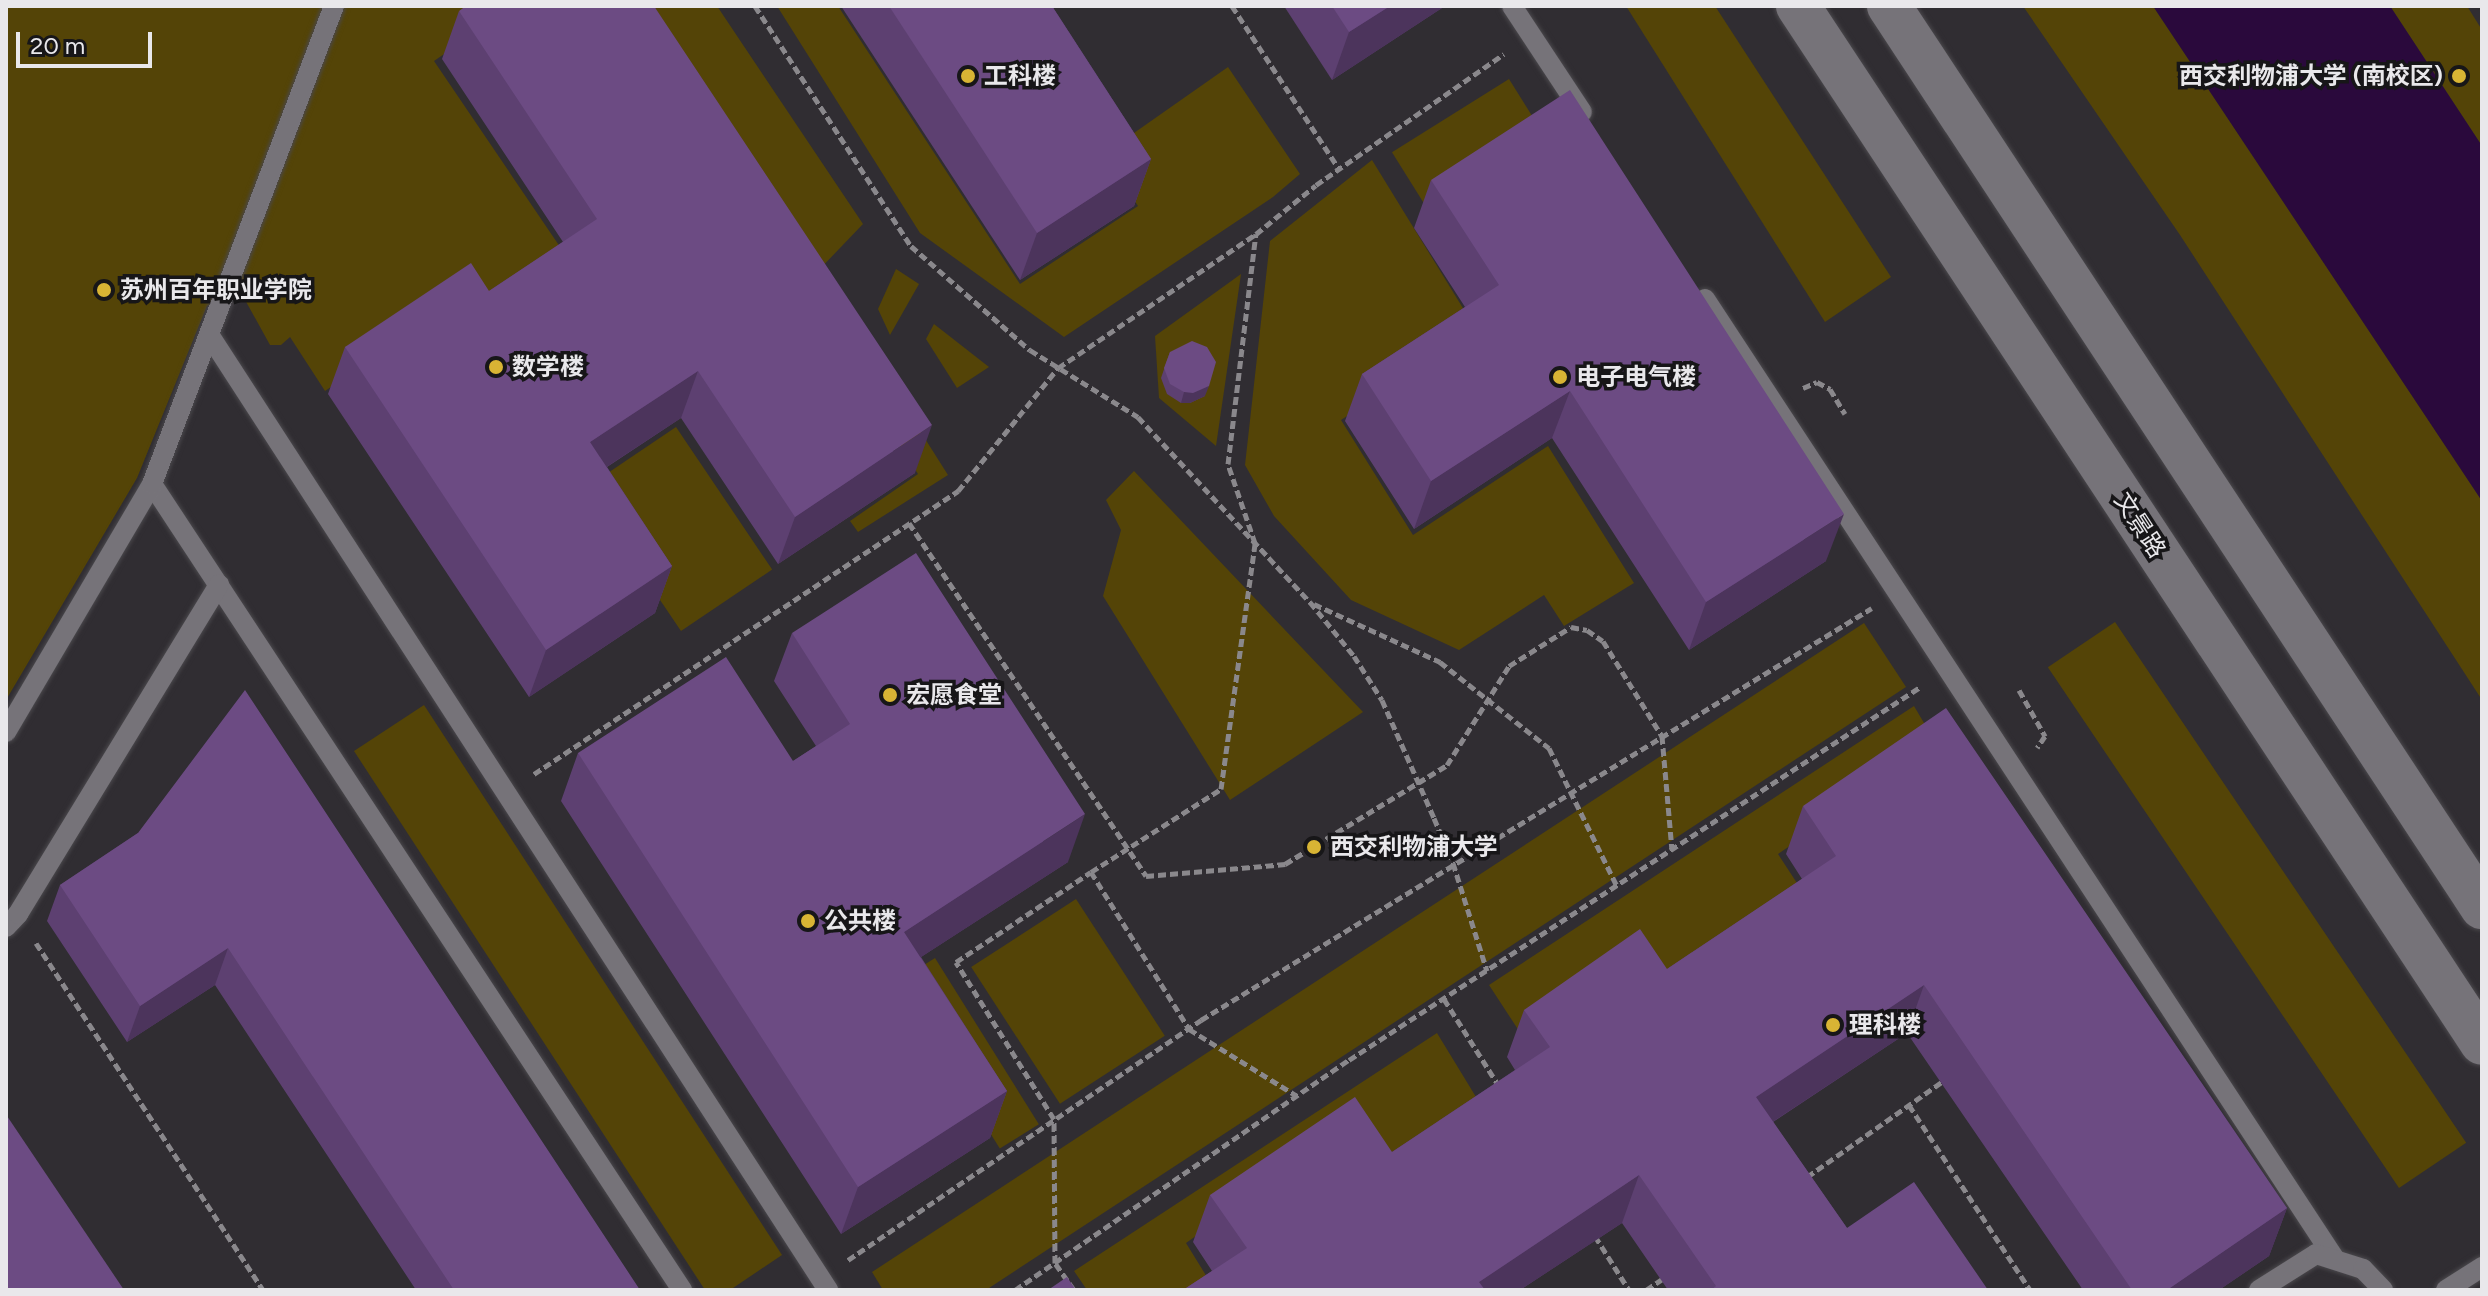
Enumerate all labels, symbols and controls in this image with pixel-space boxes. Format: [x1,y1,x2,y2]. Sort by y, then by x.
scale bar [20,16,156,66]
text: 20 m [30,31,85,60]
place label: 工科楼 [984,62,1056,90]
place label: 西交利物浦大学 (南校区) [2179,62,2443,90]
marker: 工科楼 [959,67,977,85]
marker: 西交利物浦大学 (南校区) [2450,67,2468,85]
place label: 苏州百年职业学院 [120,276,312,304]
marker: 苏州百年职业学院 [95,281,113,299]
place label: 数学楼 [512,353,584,381]
marker: 数学楼 [487,358,505,376]
place label: 电子电气楼 [1576,363,1696,391]
marker: 电子电气楼 [1551,368,1569,386]
street label: 文景路 [2108,487,2172,563]
place label: 宏愿食堂 [906,681,1002,709]
marker: 宏愿食堂 [881,686,899,704]
place label: 西交利物浦大学 [1330,833,1498,861]
marker: 西交利物浦大学 [1305,838,1323,856]
place label: 公共楼 [824,907,896,935]
marker: 公共楼 [799,912,817,930]
place label: 理科楼 [1849,1011,1921,1039]
marker: 理科楼 [1824,1016,1842,1034]

